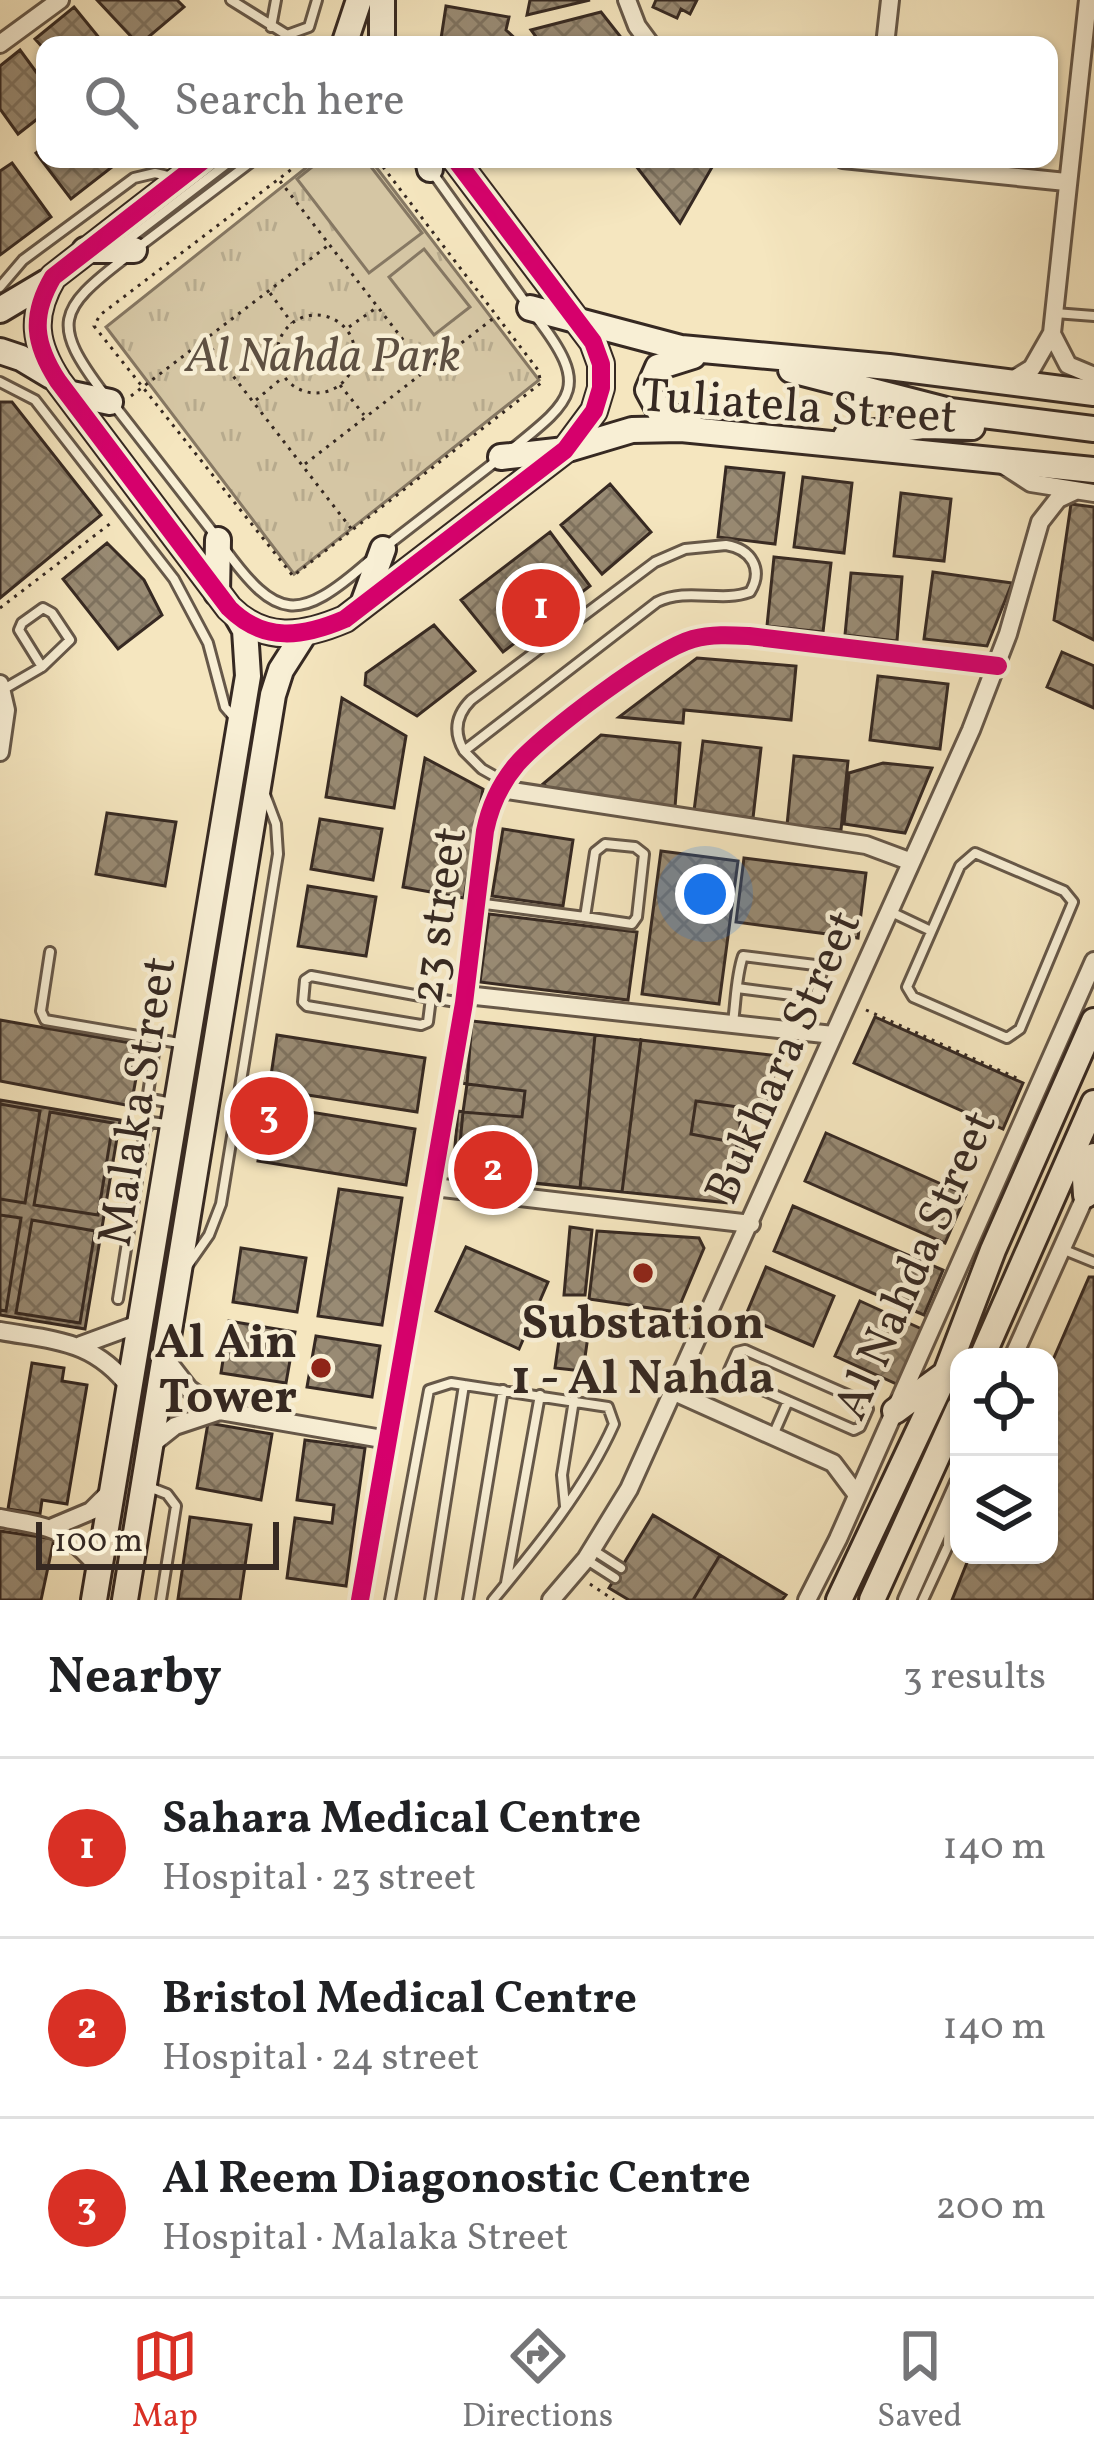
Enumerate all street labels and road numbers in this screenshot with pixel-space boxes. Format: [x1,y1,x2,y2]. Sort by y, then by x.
street label: Tuliatela Street [638,364,959,453]
street label: 23 street [395,823,486,1009]
street label: Bukhara Street [690,900,880,1215]
street label: Malaka Street [83,952,195,1251]
street label: Al Nahda Street [819,1100,1015,1431]

